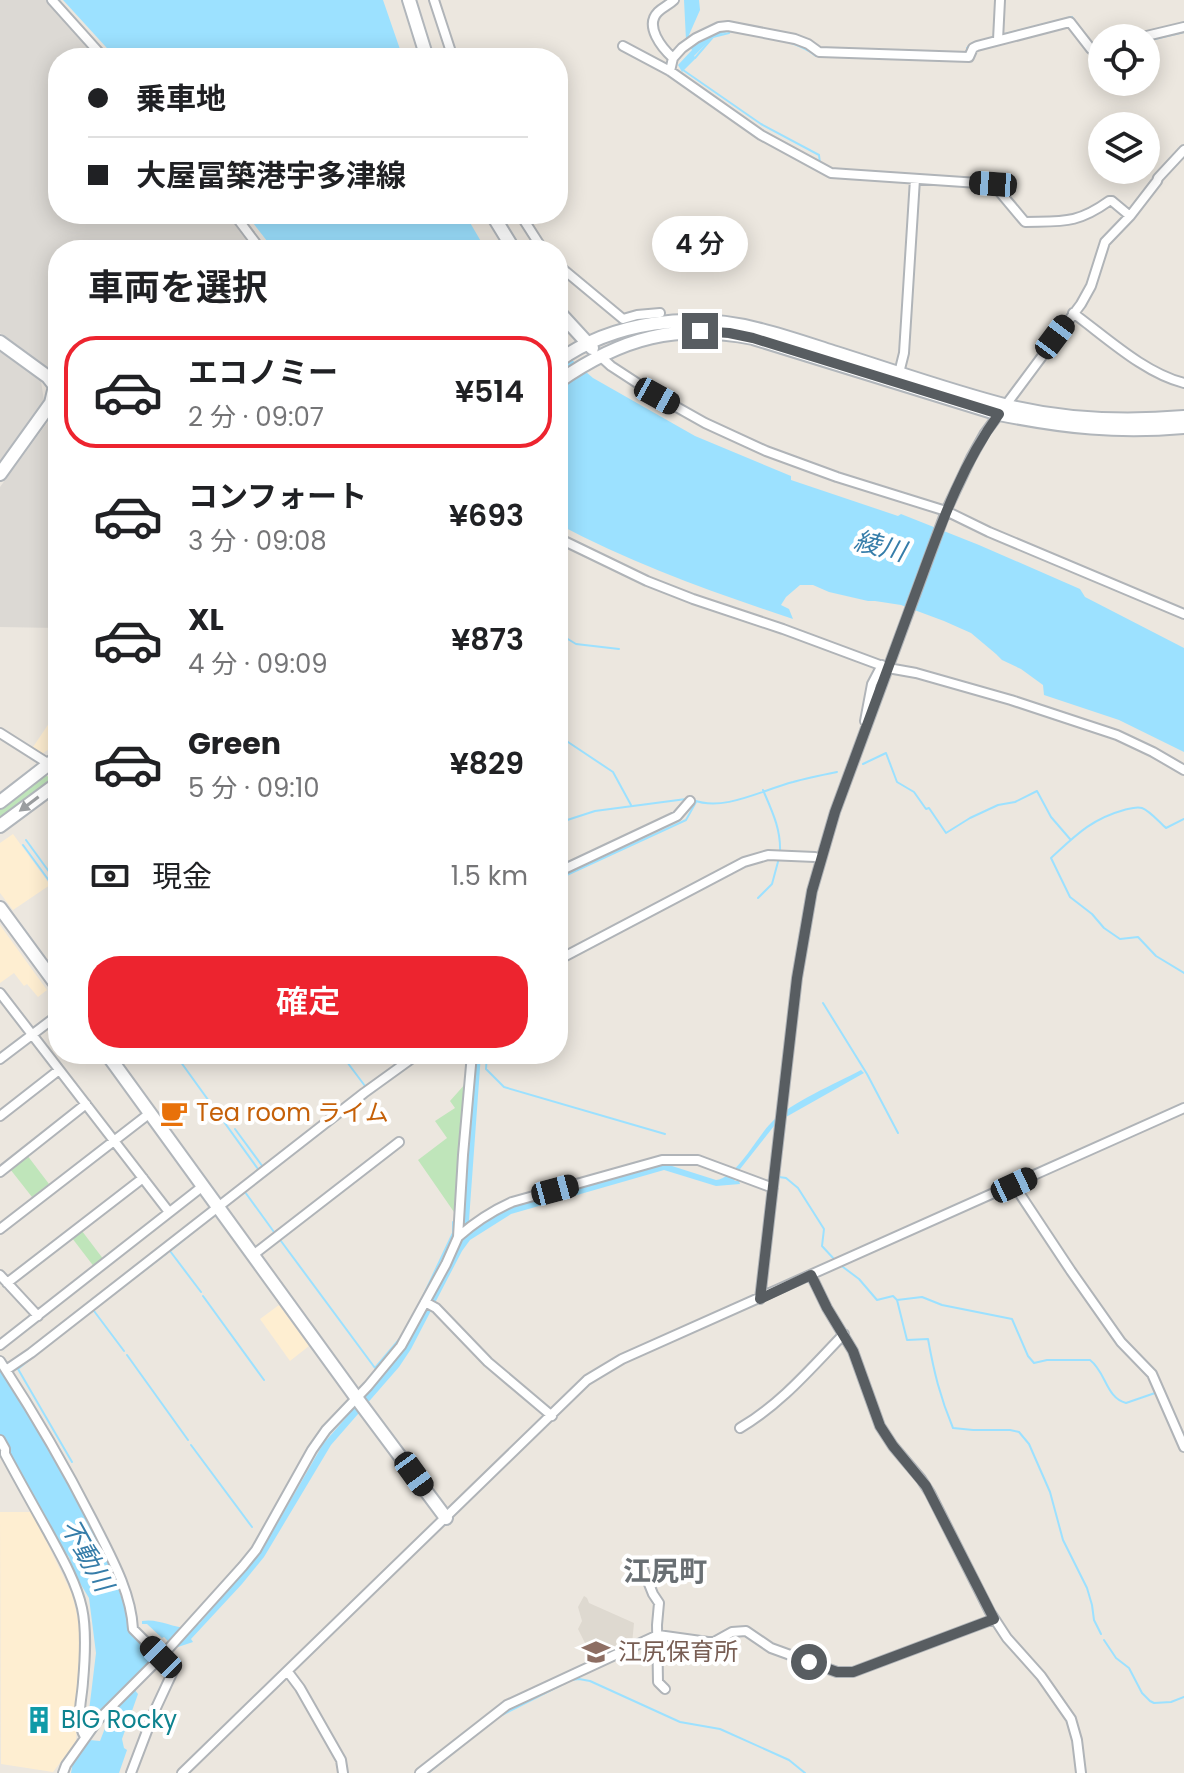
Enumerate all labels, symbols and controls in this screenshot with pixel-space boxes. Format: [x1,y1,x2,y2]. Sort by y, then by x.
map controls [1088,24,1160,184]
button: locate [1088,24,1160,96]
text: 乗車地 [136,77,226,120]
button: layers [1088,112,1160,184]
text: 大屋冨築港宇多津線 [136,154,406,197]
car [968,170,1018,198]
callout: 4 分 [652,215,748,271]
text: 4 分 [675,226,725,262]
text: 車両を選択 [88,262,268,313]
car [1031,311,1079,363]
route end [682,313,718,349]
text: エコノミー [188,351,338,394]
icon: car [92,356,164,428]
text: ¥514 [455,370,524,413]
car [630,374,684,418]
text: 2 分 · 09:07 [188,399,324,435]
text: コンフォート [188,475,367,518]
icon: car [92,480,164,552]
text: ¥693 [449,494,524,537]
water label: 綾川 [850,522,912,570]
text: 3 分 · 09:08 [188,523,327,559]
text: XL [188,598,224,641]
icon: car [92,604,164,676]
text: ¥873 [451,618,524,661]
text: 4 分 · 09:09 [188,646,328,682]
text: Green [188,722,281,765]
icon: car [92,728,164,800]
text: ¥829 [450,742,524,785]
text: 5 分 · 09:10 [188,770,320,806]
one-way arrow [19,796,39,812]
icon: cash [88,854,132,898]
text: 現金 [152,855,212,898]
text: 1.5 km [451,858,528,894]
button: 確定 [88,956,528,1048]
place label: Tea room ライム [196,1096,389,1129]
cafe icon: Tea room ライム [159,1098,189,1128]
car [987,1164,1041,1206]
car [529,1172,581,1208]
car [390,1448,438,1500]
water label: 不動川 [52,1512,123,1600]
district label: 江尻町 [623,1552,707,1591]
car [136,1632,186,1682]
place label: 江尻保育所 [618,1635,738,1668]
school or university icon: 江尻保育所 [581,1637,611,1667]
route start [791,1644,827,1680]
place label: BIG Rocky [61,1703,178,1736]
building icon: BIG Rocky [24,1705,54,1735]

